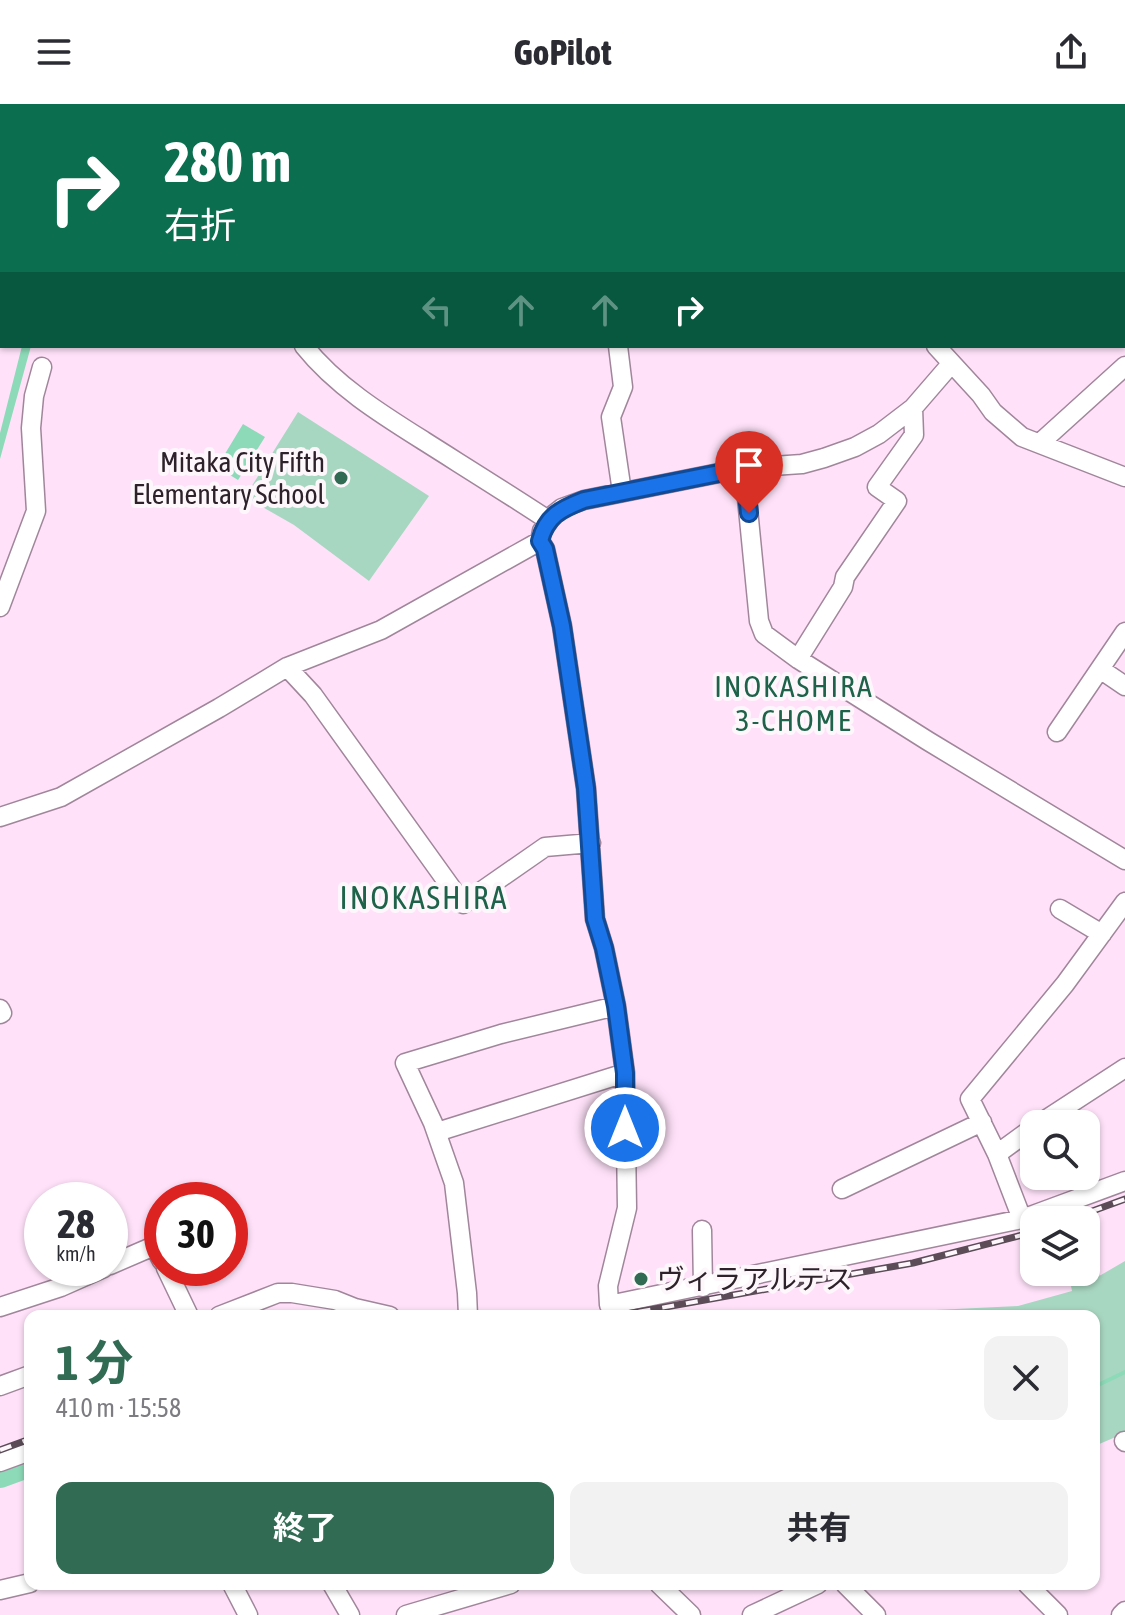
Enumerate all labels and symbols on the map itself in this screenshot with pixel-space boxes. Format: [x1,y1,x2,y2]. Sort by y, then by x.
pin [715,431,783,513]
place label: Mitaka City Fifth Elementary School [133,446,326,510]
marker: Mitaka City Fifth Elementary School [332,469,350,487]
district label: INOKASHIRA 3-CHOME [714,669,874,737]
district label: INOKASHIRA [340,879,508,916]
position arrow [583,1086,667,1170]
speed limit sign: 30 [144,1182,248,1286]
place label: ヴィラアルテス [657,1263,853,1295]
marker: ヴィラアルテス [632,1270,650,1288]

